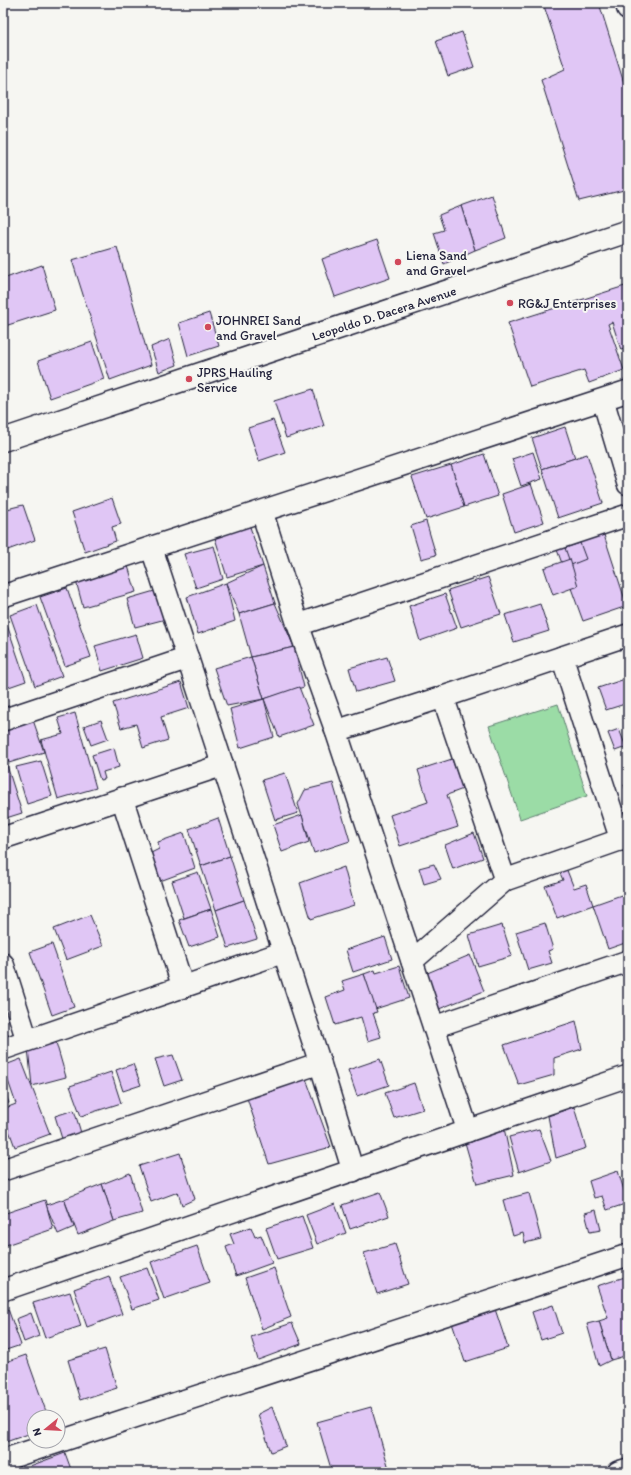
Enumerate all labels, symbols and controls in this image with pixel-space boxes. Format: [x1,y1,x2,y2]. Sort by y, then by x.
place label: Liena Sand and Gravel [406,248,467,278]
marker: Liena Sand and Gravel [393,257,403,267]
street label: Leopoldo D. Dacera Avenue [310,283,458,344]
place label: RG&J Enterprises [518,296,616,311]
marker: RG&J Enterprises [505,298,515,308]
place label: JOHNREI Sand and Gravel [216,313,301,343]
marker: JOHNREI Sand and Gravel [203,322,213,332]
place label: JPRS Hauling Service [197,365,273,395]
marker: JPRS Hauling Service [184,374,194,384]
north arrow [26,1409,66,1449]
text: N [30,1426,44,1437]

